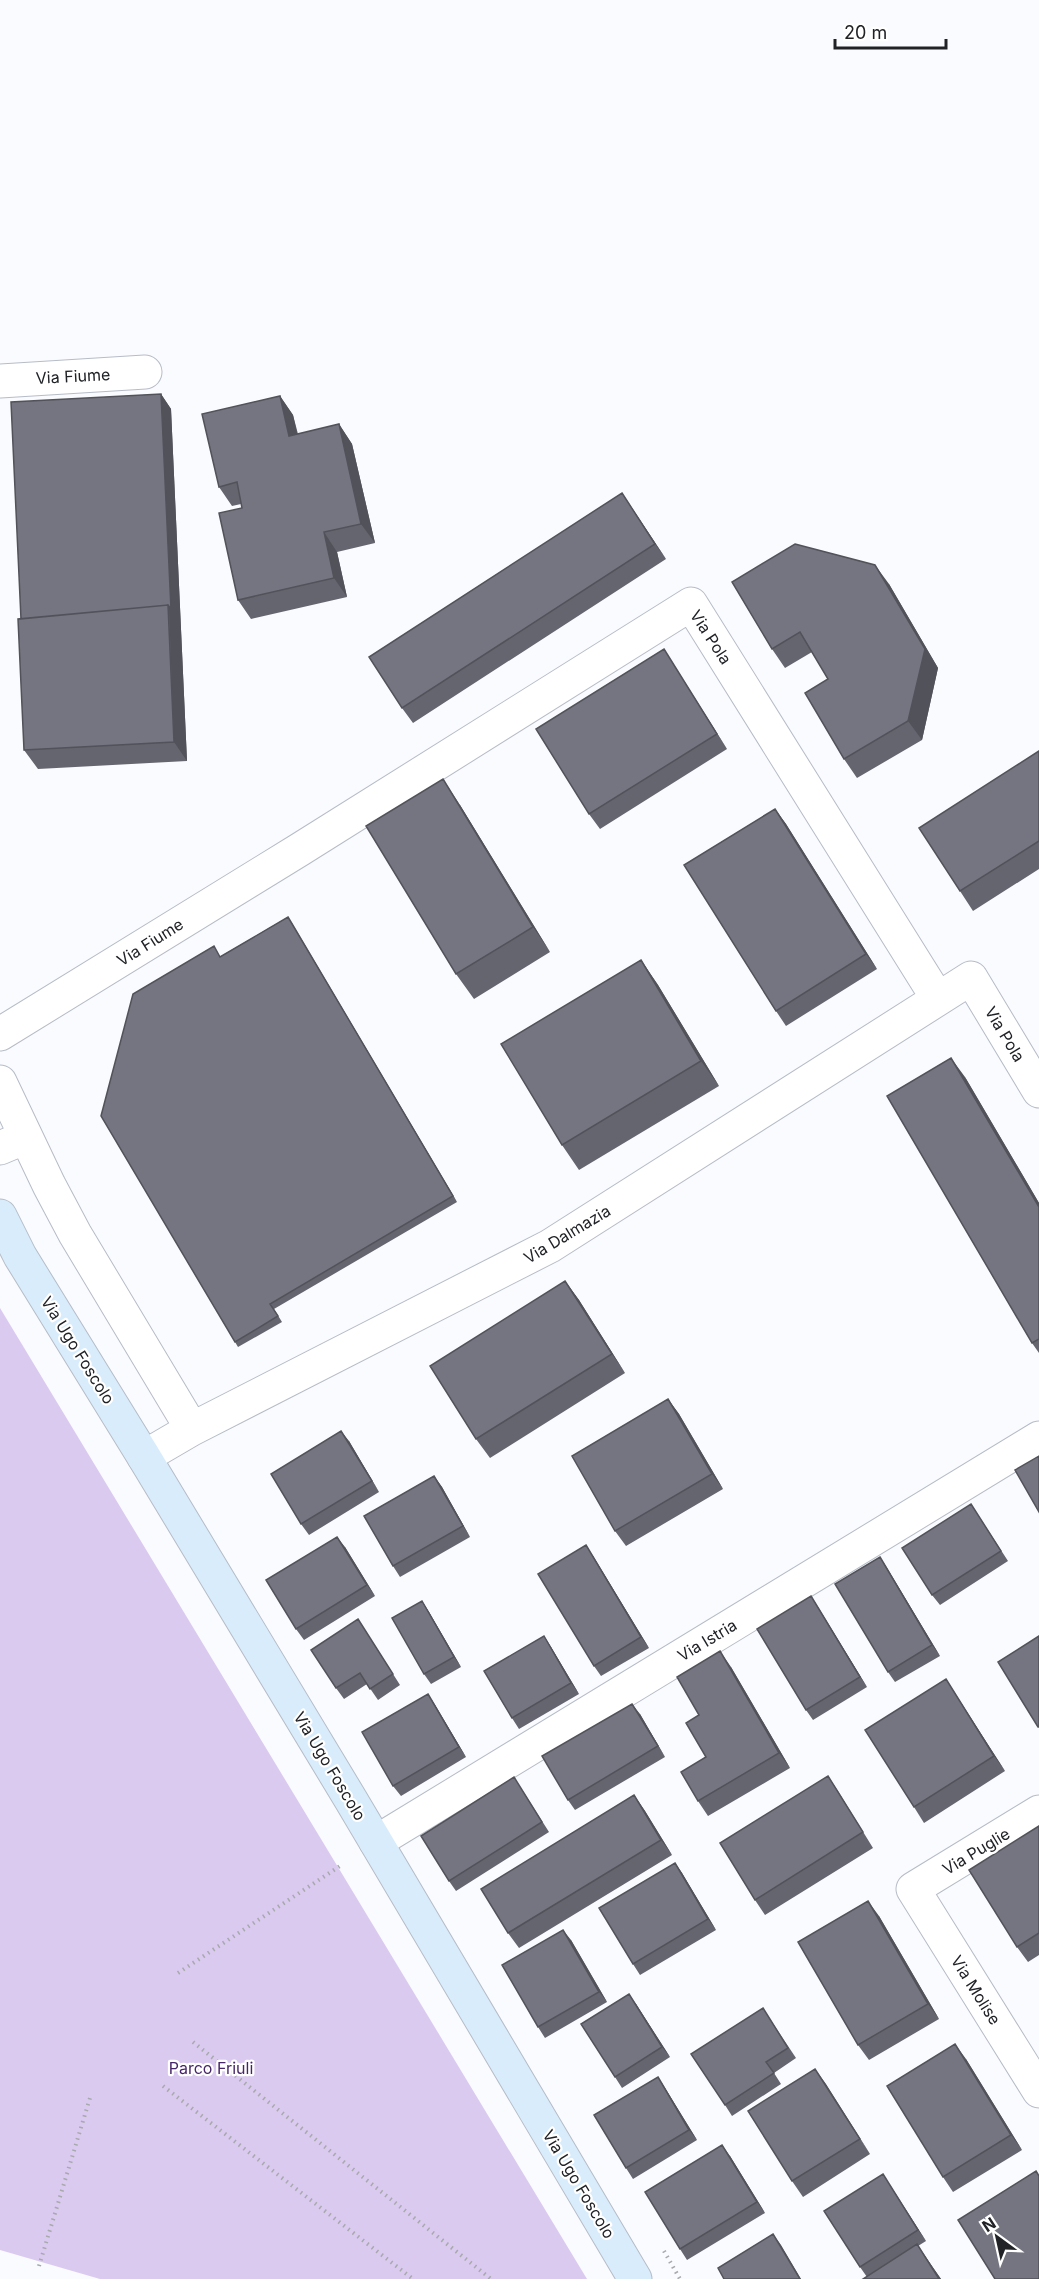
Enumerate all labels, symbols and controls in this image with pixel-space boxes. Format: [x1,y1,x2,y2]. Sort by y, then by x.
scale bar [835,12,946,50]
text: 20 m [844,22,887,43]
street label: Via Fiume [35,364,111,388]
street label: Via Pola [686,606,736,668]
street label: Via Fiume [113,914,187,970]
street label: Via Pola [981,1003,1029,1065]
street label: Via Dalmazia [520,1200,614,1268]
street label: Via Ugo Foscolo [37,1292,119,1408]
street label: Via Istria [674,1615,740,1665]
street label: Via Ugo Foscolo [290,1708,370,1824]
street label: Via Puglie [939,1823,1013,1879]
street label: Via Molise [947,1952,1005,2028]
park label: Parco Friuli [169,2058,253,2078]
street label: Via Ugo Foscolo [539,2126,619,2242]
north arrow [967,2207,1027,2267]
text: N [978,2213,999,2236]

